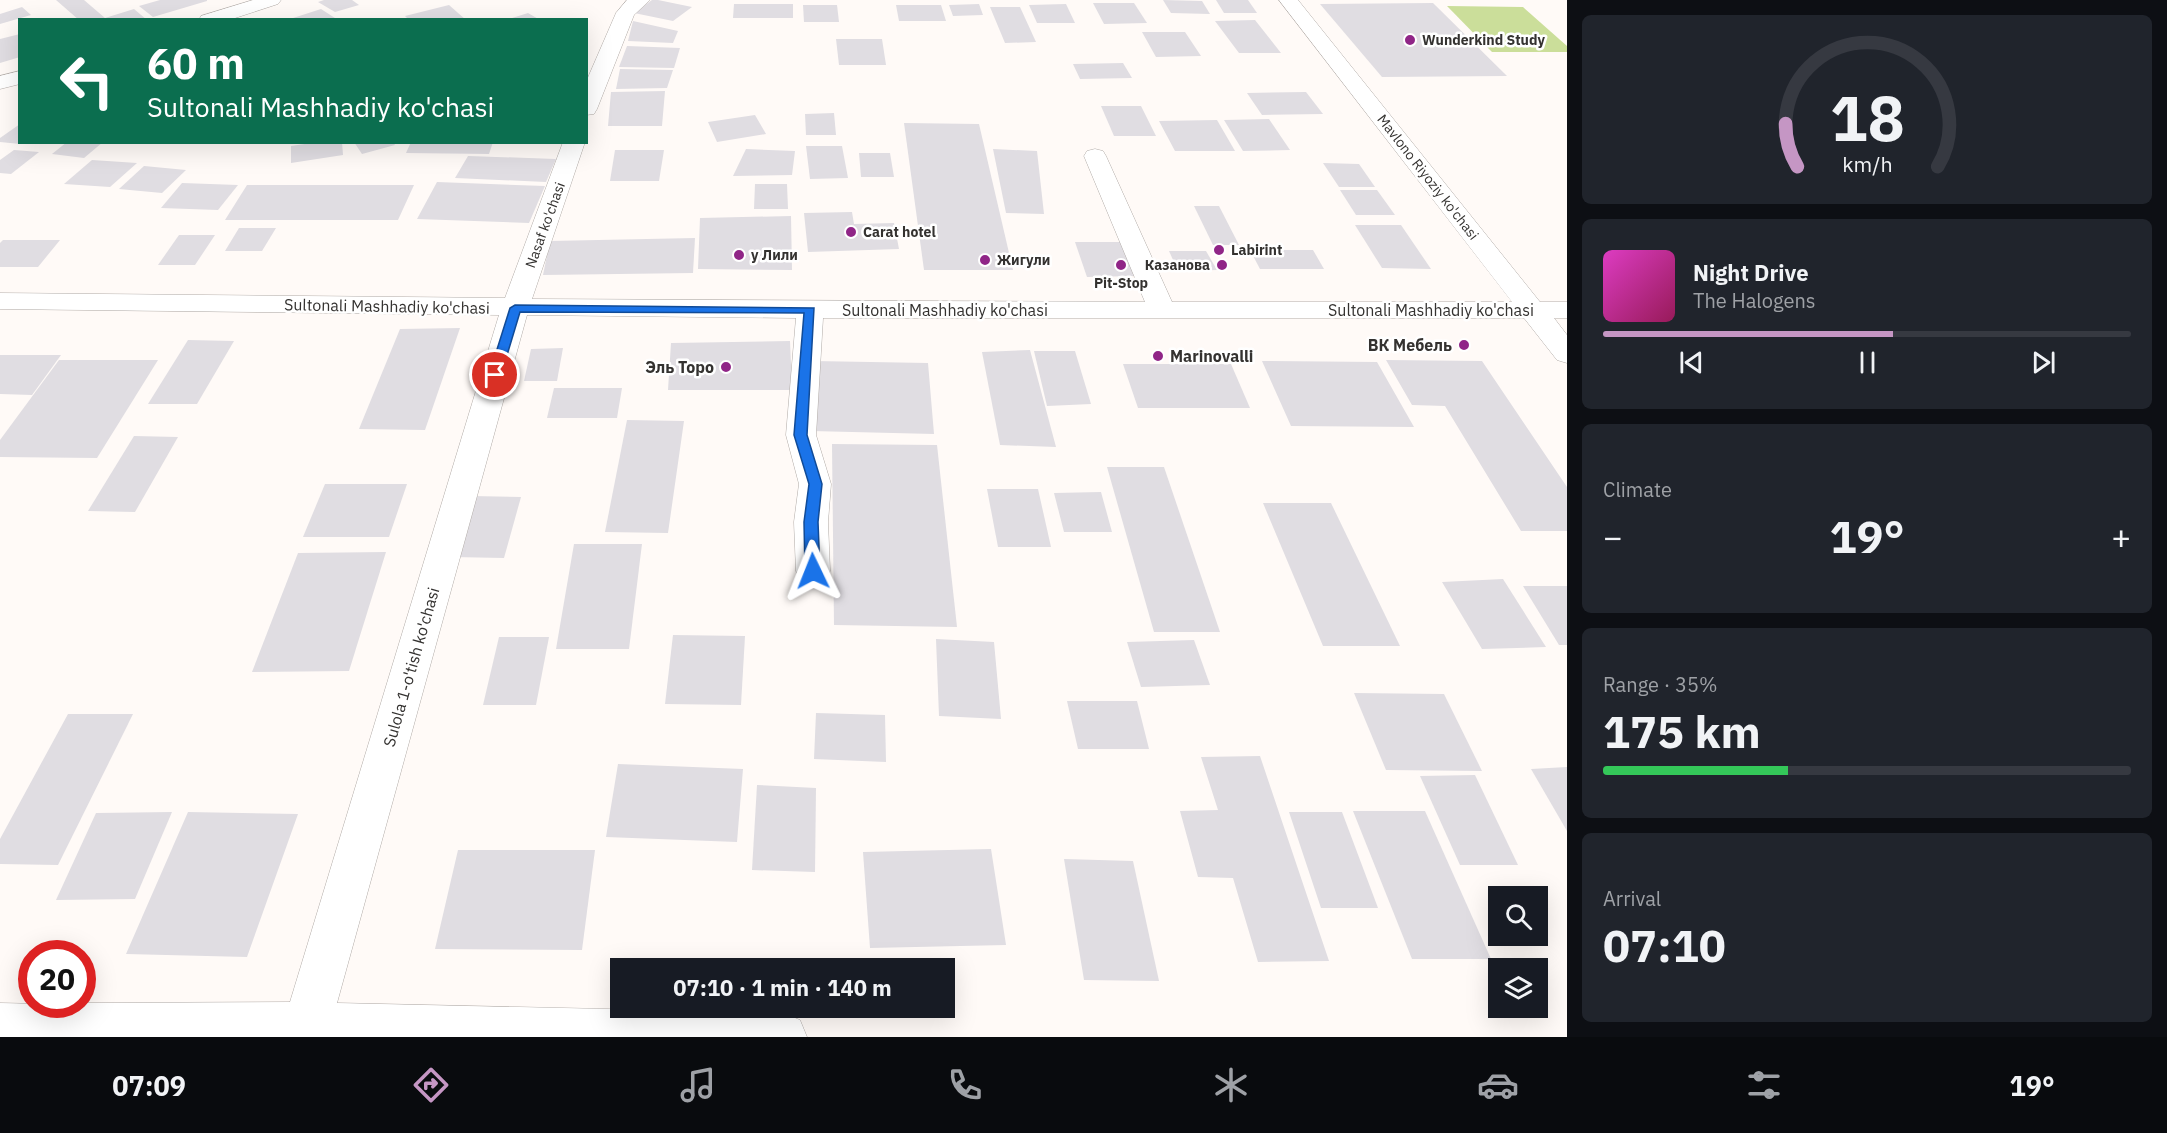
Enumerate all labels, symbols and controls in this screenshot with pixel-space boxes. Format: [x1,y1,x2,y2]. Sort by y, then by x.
place label: Wunderkind Study [1422,31,1545,49]
marker: Wunderkind Study [1403,33,1417,47]
text: 60 m [147,36,245,91]
icon: left [48,42,126,120]
text: 18 [1830,77,1904,158]
text: Sultonali Mashhadiy ko'chasi [147,89,494,124]
street label: Mavlono Riyoziy ko'chasi [1373,111,1483,243]
text: km/h [1842,150,1892,178]
street label: Nasaf ko'chasi [521,180,569,270]
place label: Carat hotel [863,223,936,241]
marker: Carat hotel [844,225,858,239]
place label: Labirint [1231,241,1282,259]
marker: Labirint [1212,243,1226,257]
place label: у Лили [751,246,798,264]
marker: у Лили [732,248,746,262]
place label: Жигули [997,251,1050,269]
marker: Жигули [978,253,992,267]
place label: Казанова [1145,256,1210,274]
marker: Pit-Stop [1114,258,1128,272]
marker: Казанова [1215,258,1229,272]
text: Night Drive [1693,258,1809,287]
place label: Pit-Stop [1094,274,1148,292]
text: The Halogens [1693,287,1815,314]
street label: Sultonali Mashhadiy ko'chasi [284,294,490,318]
street label: Sultonali Mashhadiy ko'chasi [842,300,1048,320]
street label: Sultonali Mashhadiy ko'chasi [1328,300,1534,320]
place label: ВК Мебель [1368,335,1452,355]
marker: ВК Мебель [1457,338,1471,352]
place label: Marinovalli [1170,346,1253,366]
icon: previous [1675,346,1708,379]
icon: pause [1851,346,1884,379]
icon: next [2027,346,2060,379]
pin [469,349,520,400]
marker: Marinovalli [1151,349,1165,363]
place label: Эль Торо [645,357,714,377]
icon: arrive [478,358,511,391]
marker: Эль Торо [719,360,733,374]
text: Climate [1603,476,1672,503]
text: 19° [1829,507,1905,565]
text: − [1603,515,1623,558]
text: + [2111,515,2131,558]
position arrow [781,539,845,603]
street label: Sulola 1-o'tish ko'chasi [379,585,443,749]
text: Range · 35% [1603,671,1718,698]
text: 175 km [1603,702,1761,760]
text: Arrival [1603,885,1661,912]
map controls [1488,886,1548,1018]
button: search [1488,886,1548,946]
text: 07:10 [1603,916,1726,974]
speed limit sign: 20 [18,940,96,1018]
button: layers [1488,958,1548,1018]
text: 07:10 · 1 min · 140 m [673,973,892,1002]
icon: directions [410,1064,452,1106]
icon: music [677,1064,719,1106]
icon: phone [944,1064,986,1106]
icon: climate [1210,1064,1252,1106]
icon: car [1477,1064,1519,1106]
icon: filters [1743,1064,1785,1106]
text: 07:09 [112,1068,186,1103]
text: 19° [2010,1068,2055,1103]

